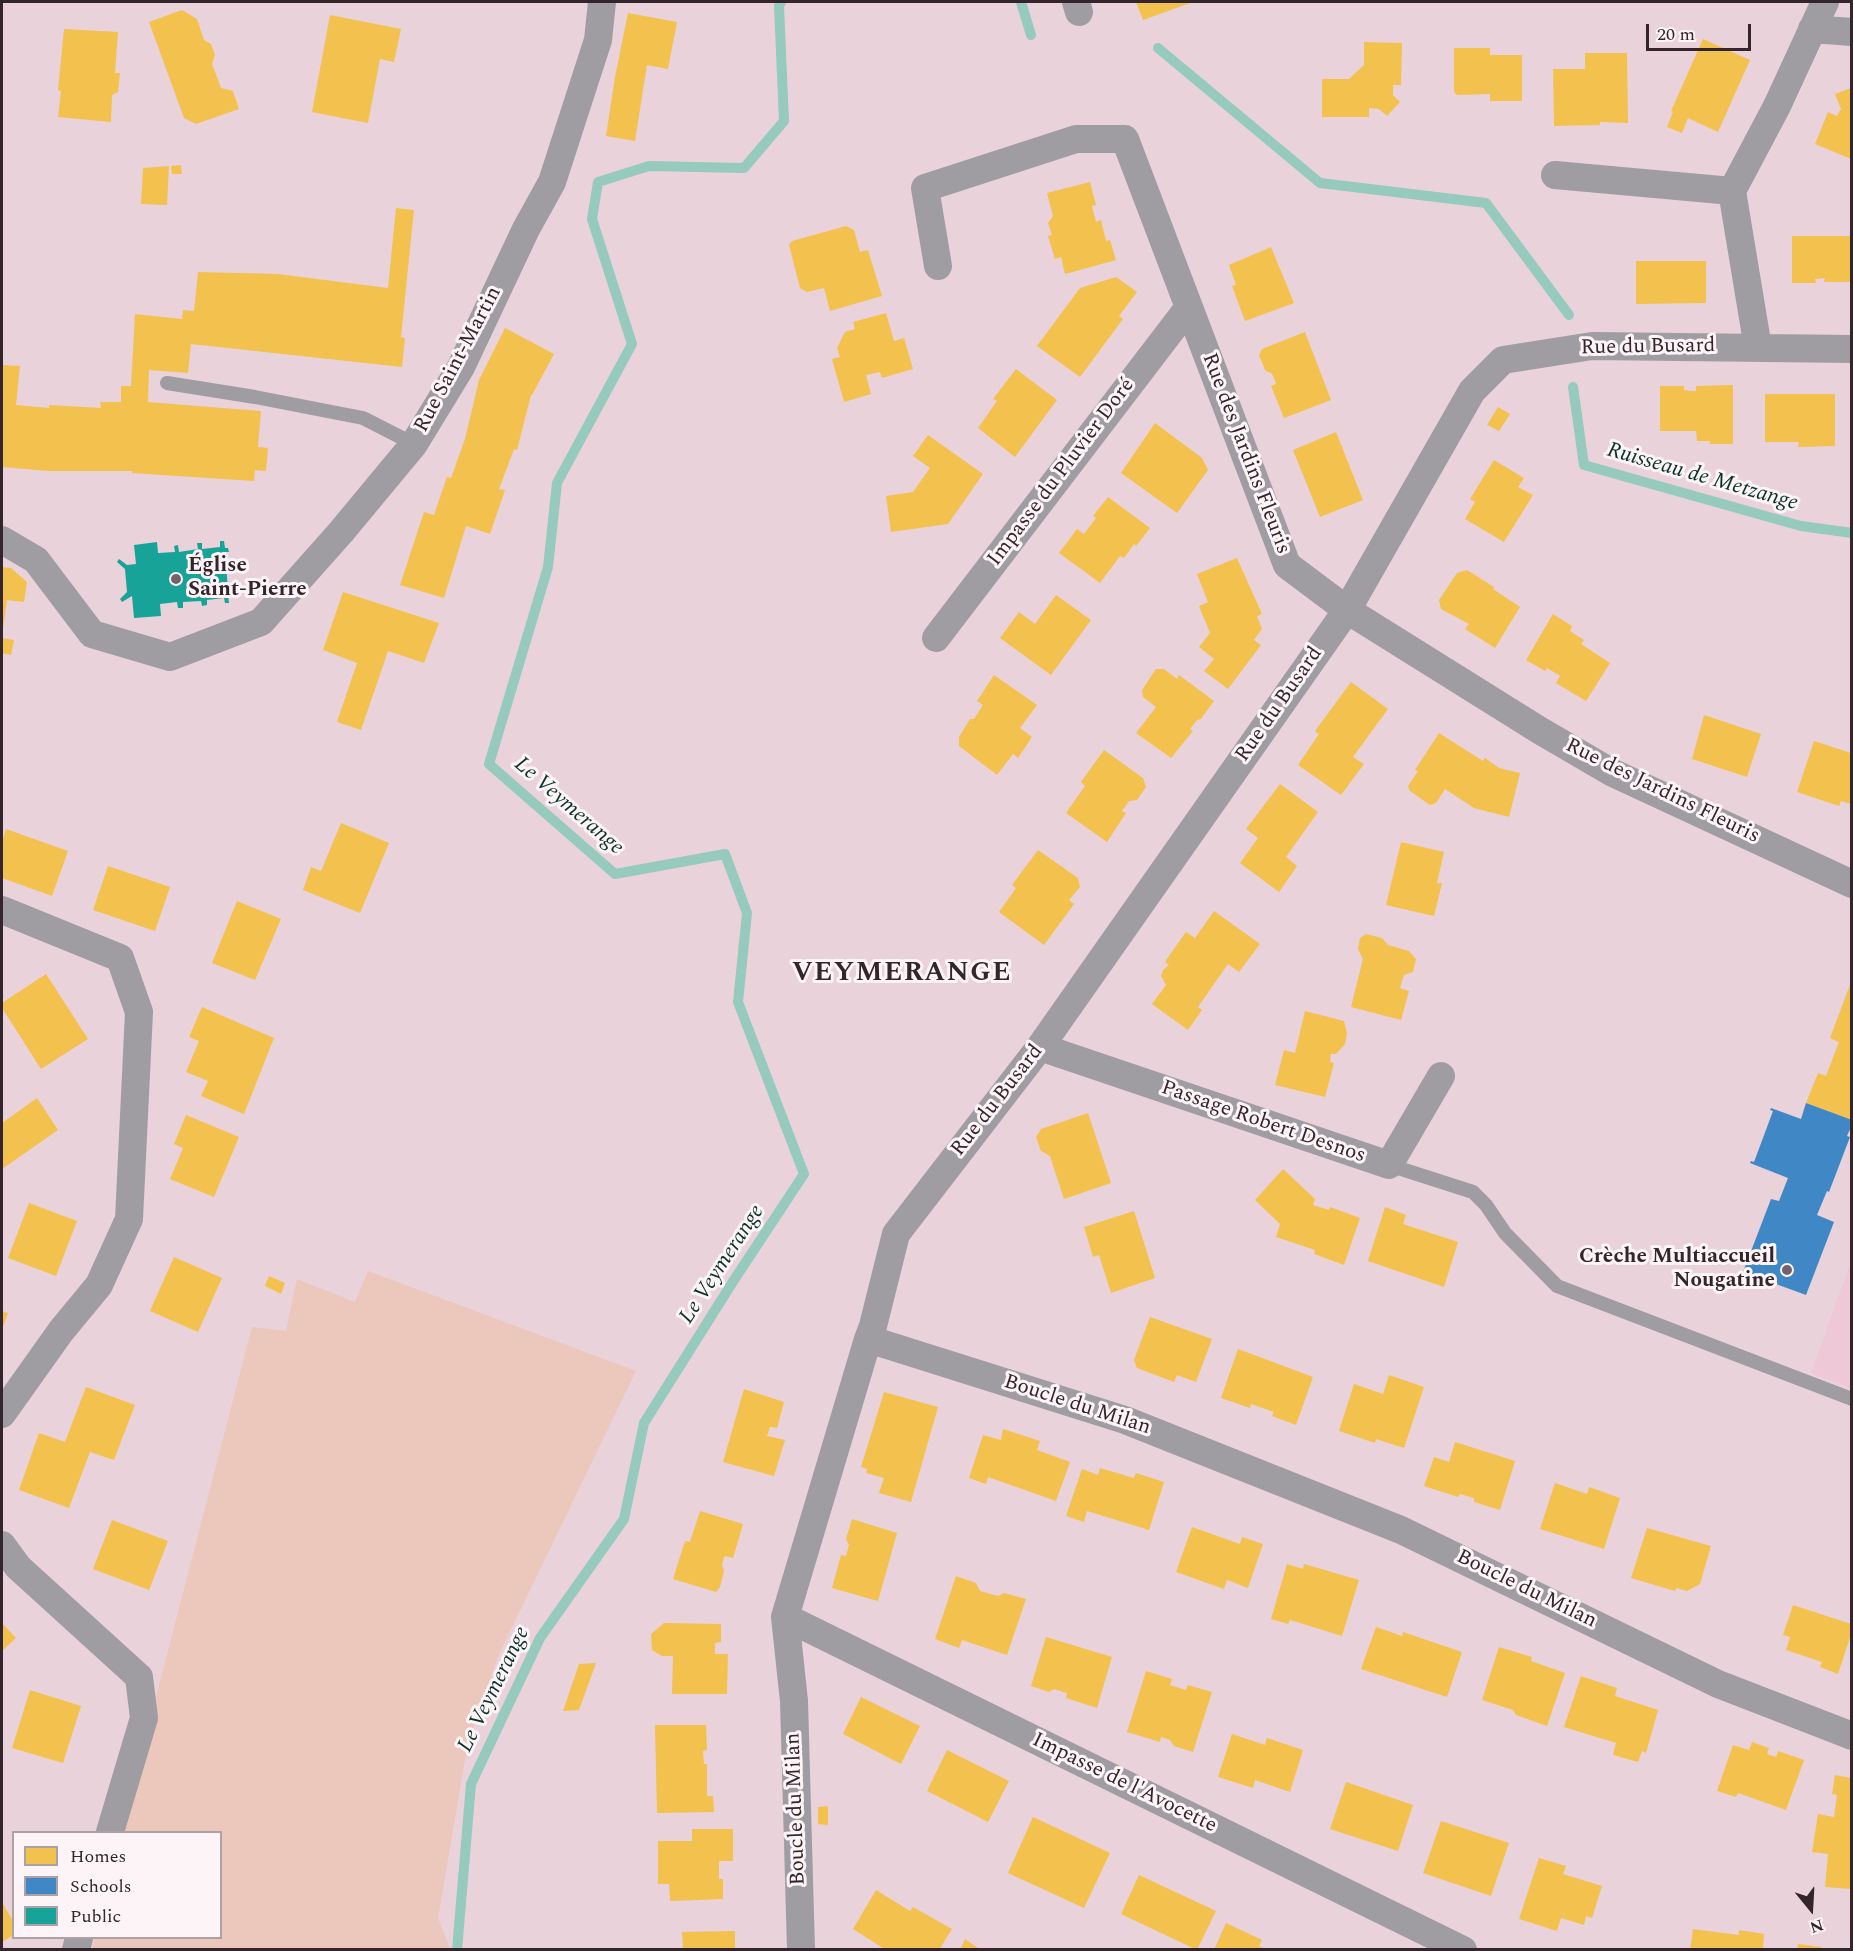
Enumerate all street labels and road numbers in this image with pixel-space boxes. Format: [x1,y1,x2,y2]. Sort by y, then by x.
street label: Rue Saint-Martin [410,283,508,437]
street label: Rue du Busard [1580,334,1716,362]
street label: Rue des Jardins Fleuris [1195,350,1295,558]
street label: Impasse du Pluvier Doré [983,374,1141,572]
street label: Rue du Busard [1231,643,1329,767]
street label: Rue des Jardins Fleuris [1561,734,1763,850]
street label: Rue du Busard [947,1040,1049,1162]
street label: Passage Robert Desnos [1158,1076,1368,1170]
street label: Boucle du Milan [1000,1370,1154,1442]
street label: Boucle du Milan [1452,1545,1600,1635]
street label: Impasse de l'Avocette [1028,1728,1220,1840]
street label: Boucle du Milan [782,1732,812,1886]

